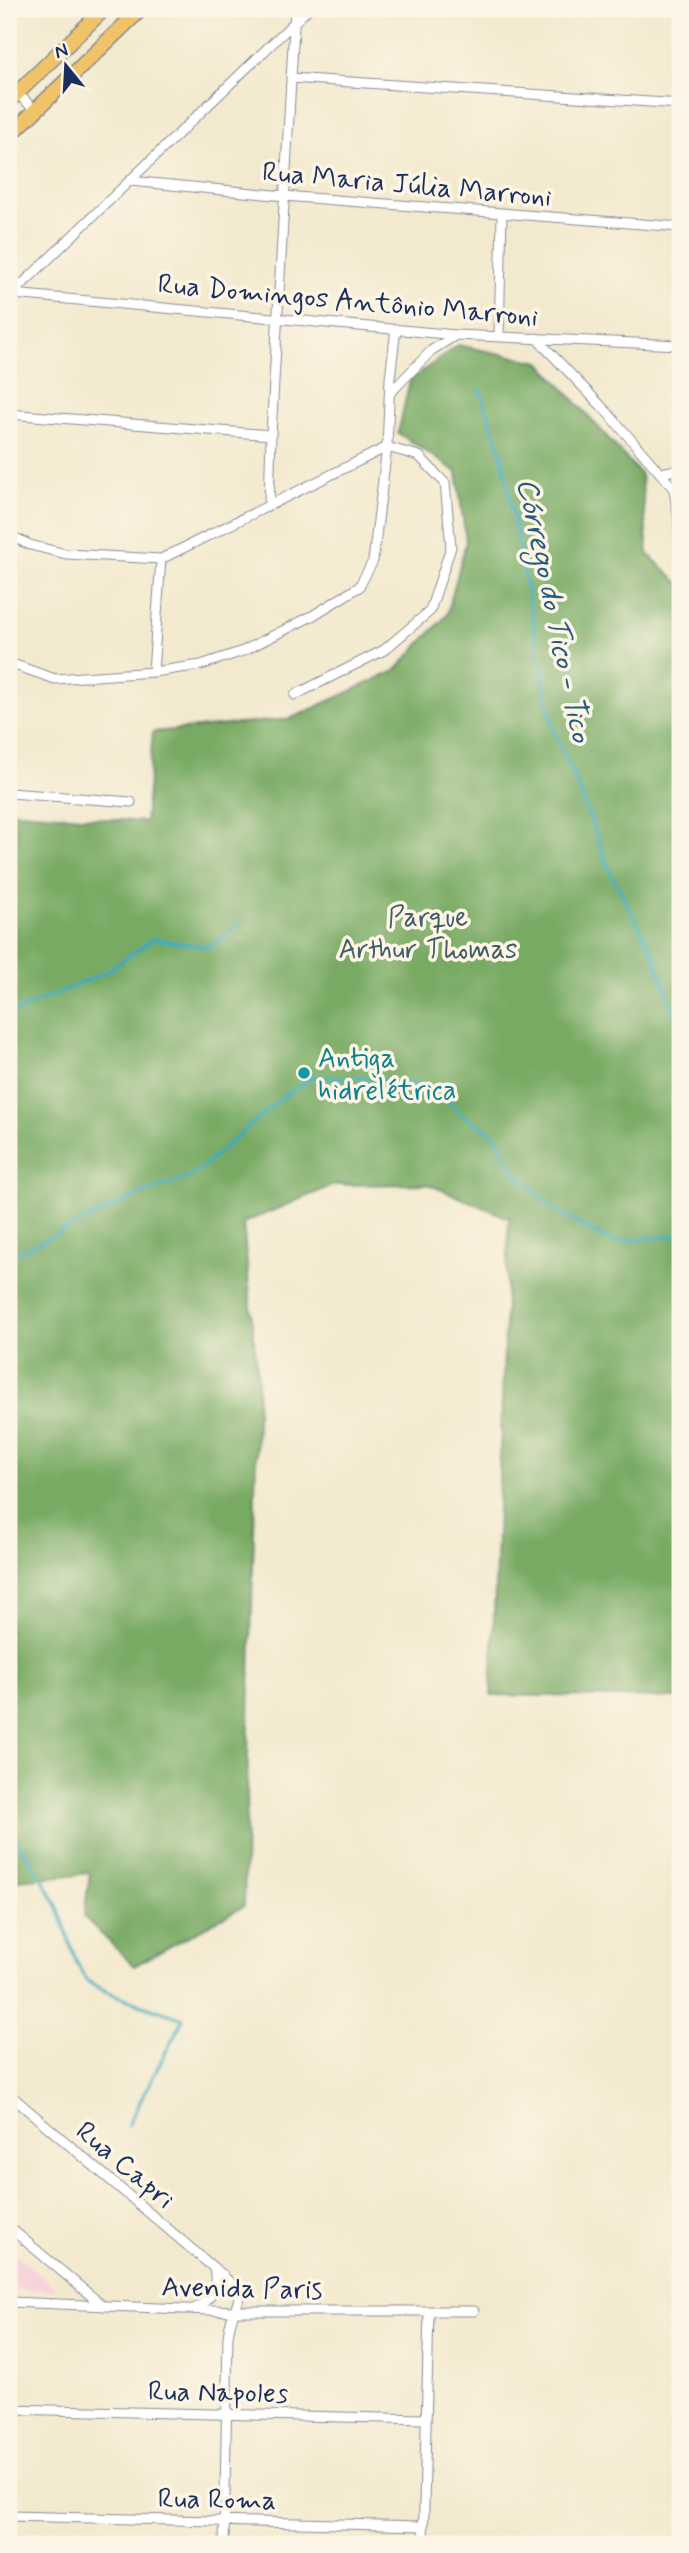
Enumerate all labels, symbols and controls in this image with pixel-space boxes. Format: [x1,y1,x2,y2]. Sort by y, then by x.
north arrow [32,32,102,102]
text: N [51,37,71,65]
street label: Rua Maria Júlia Marroni [260,154,553,217]
street label: Rua Domingos Antônio Marroni [156,266,540,337]
water label: Córrego do Tico - Tico [504,475,601,747]
park label: Parque Arthur Thomas [338,900,518,969]
place label: Antiga hidrelétrica [318,1041,457,1110]
marker: Antiga hidrelétrica [296,1065,312,1081]
street label: Rua Capri [67,2114,182,2218]
street label: Avenida Paris [161,2270,323,2309]
street label: Rua Napoles [147,2374,288,2413]
street label: Rua Roma [157,2481,276,2520]

